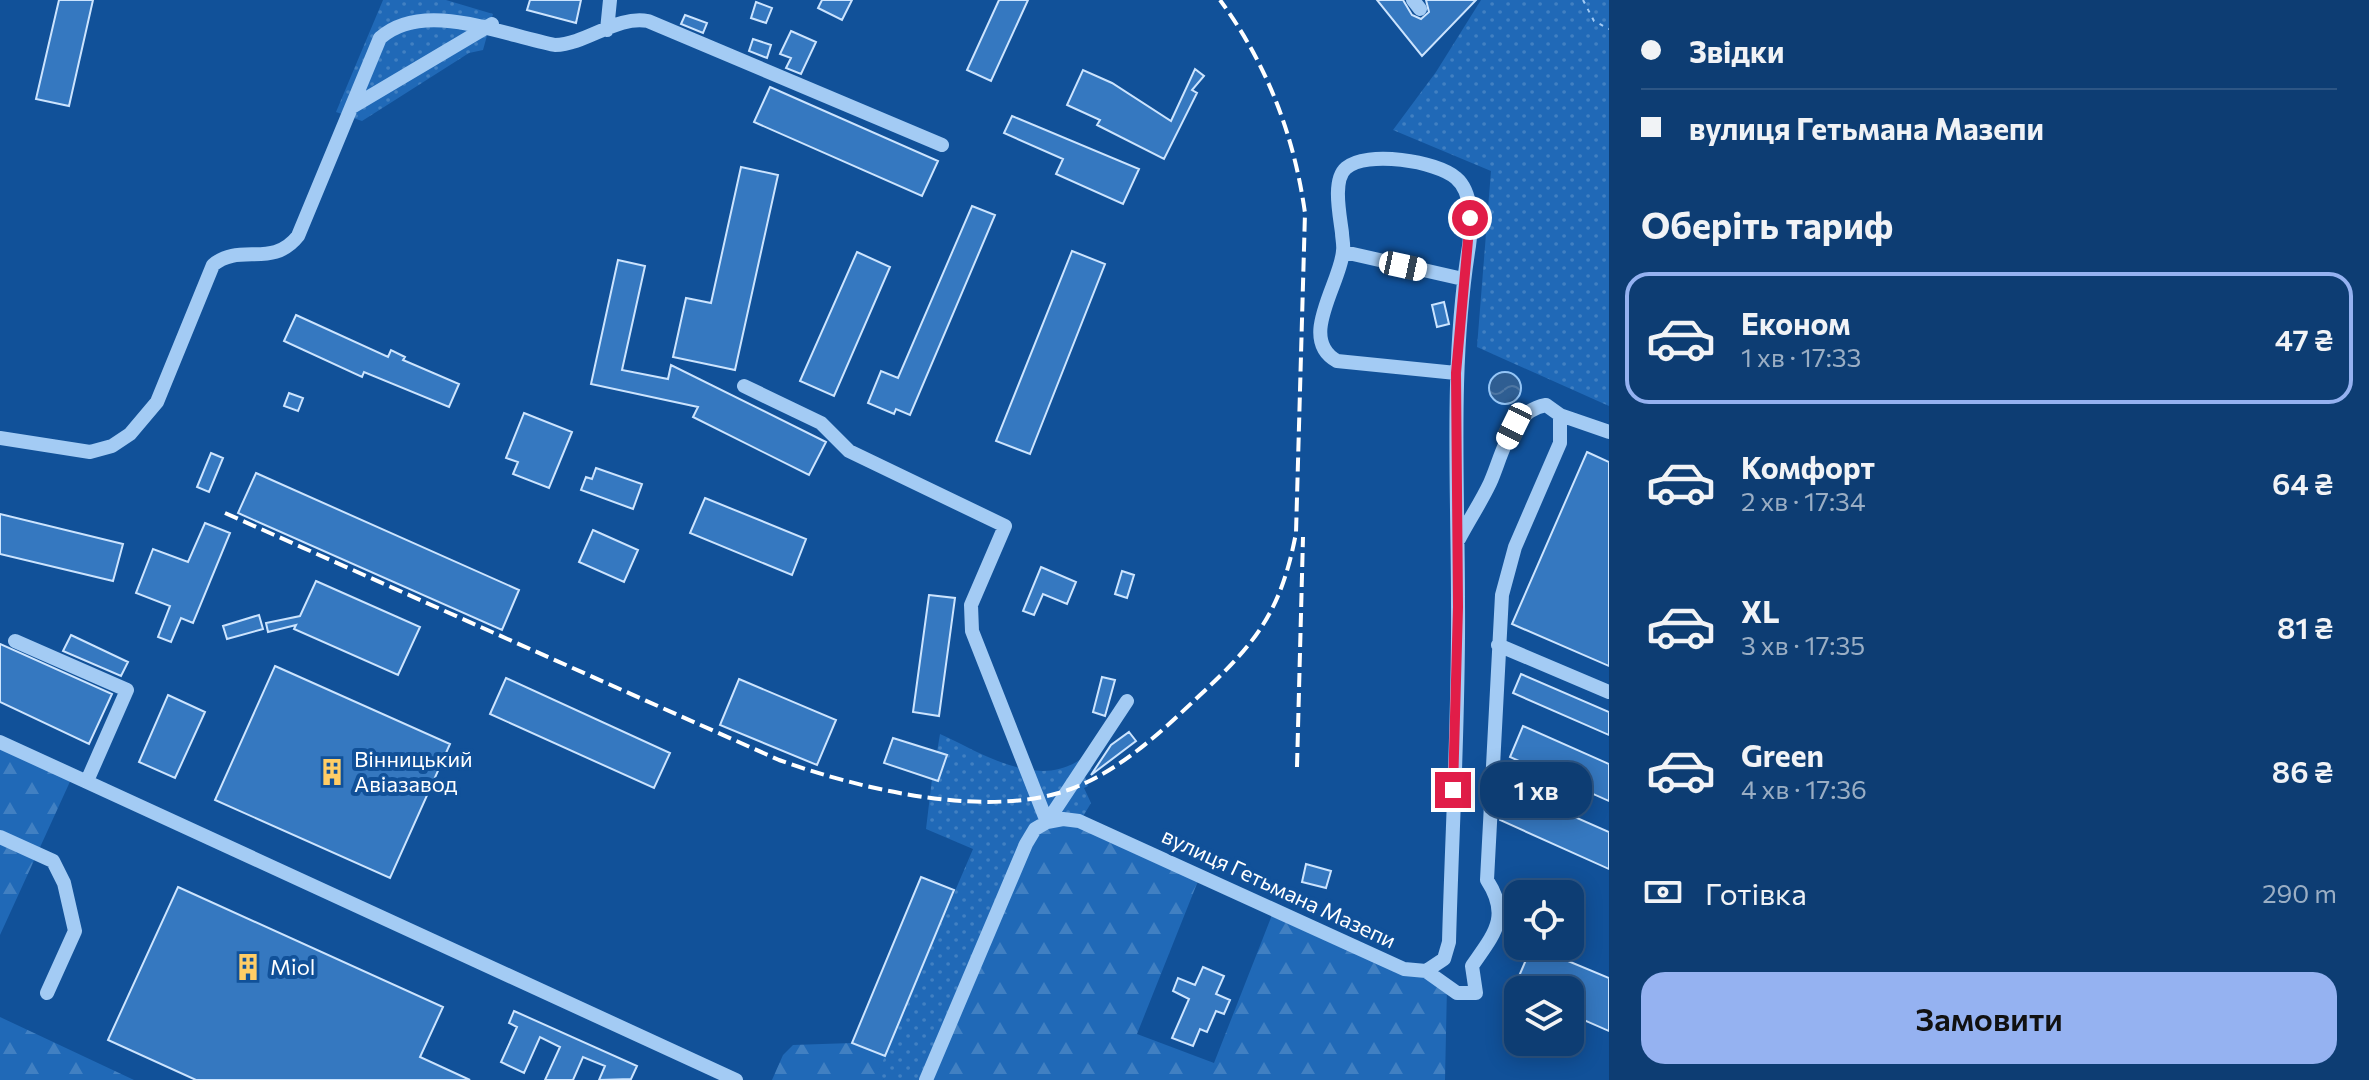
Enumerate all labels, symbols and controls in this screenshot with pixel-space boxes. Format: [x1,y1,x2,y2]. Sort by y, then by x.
text: Звідки [1689,32,1785,69]
text: вулиця Гетьмана Мазепи [1689,109,2044,146]
route start [1452,200,1488,236]
text: Оберіть тариф [1641,202,1893,246]
car [1377,249,1429,283]
icon: car [1645,302,1717,374]
text: Економ [1741,304,1850,341]
text: 47 ₴ [2275,320,2333,357]
text: 1 хв · 17:33 [1741,341,1861,372]
car [1493,399,1535,453]
icon: car [1645,446,1717,518]
text: Комфорт [1741,448,1875,485]
text: 64 ₴ [2272,464,2333,501]
text: 2 хв · 17:34 [1741,485,1866,516]
icon: car [1645,590,1717,662]
text: XL [1741,592,1780,629]
text: 81 ₴ [2277,608,2333,645]
text: 3 хв · 17:35 [1741,629,1865,660]
icon: car [1645,734,1717,806]
text: Green [1741,736,1824,773]
place label: Вінницький Авіазавод [354,745,473,797]
text: 86 ₴ [2272,752,2333,789]
building icon: Вінницький Авіазавод [317,757,347,787]
callout: 1 хв [1481,762,1593,818]
route end [1435,772,1471,808]
text: 4 хв · 17:36 [1741,773,1867,804]
text: 1 хв [1513,774,1559,805]
street label: вулиця Гетьмана Мазепи [1158,821,1400,954]
icon: cash [1641,870,1685,914]
text: Готівка [1705,874,1807,911]
text: 290 m [2262,877,2337,908]
map controls [1504,880,1584,1056]
button: locate [1504,880,1584,960]
building icon: Miol [233,952,263,982]
place label: Miol [270,953,315,980]
button: Замовити [1641,972,2337,1064]
button: layers [1504,976,1584,1056]

